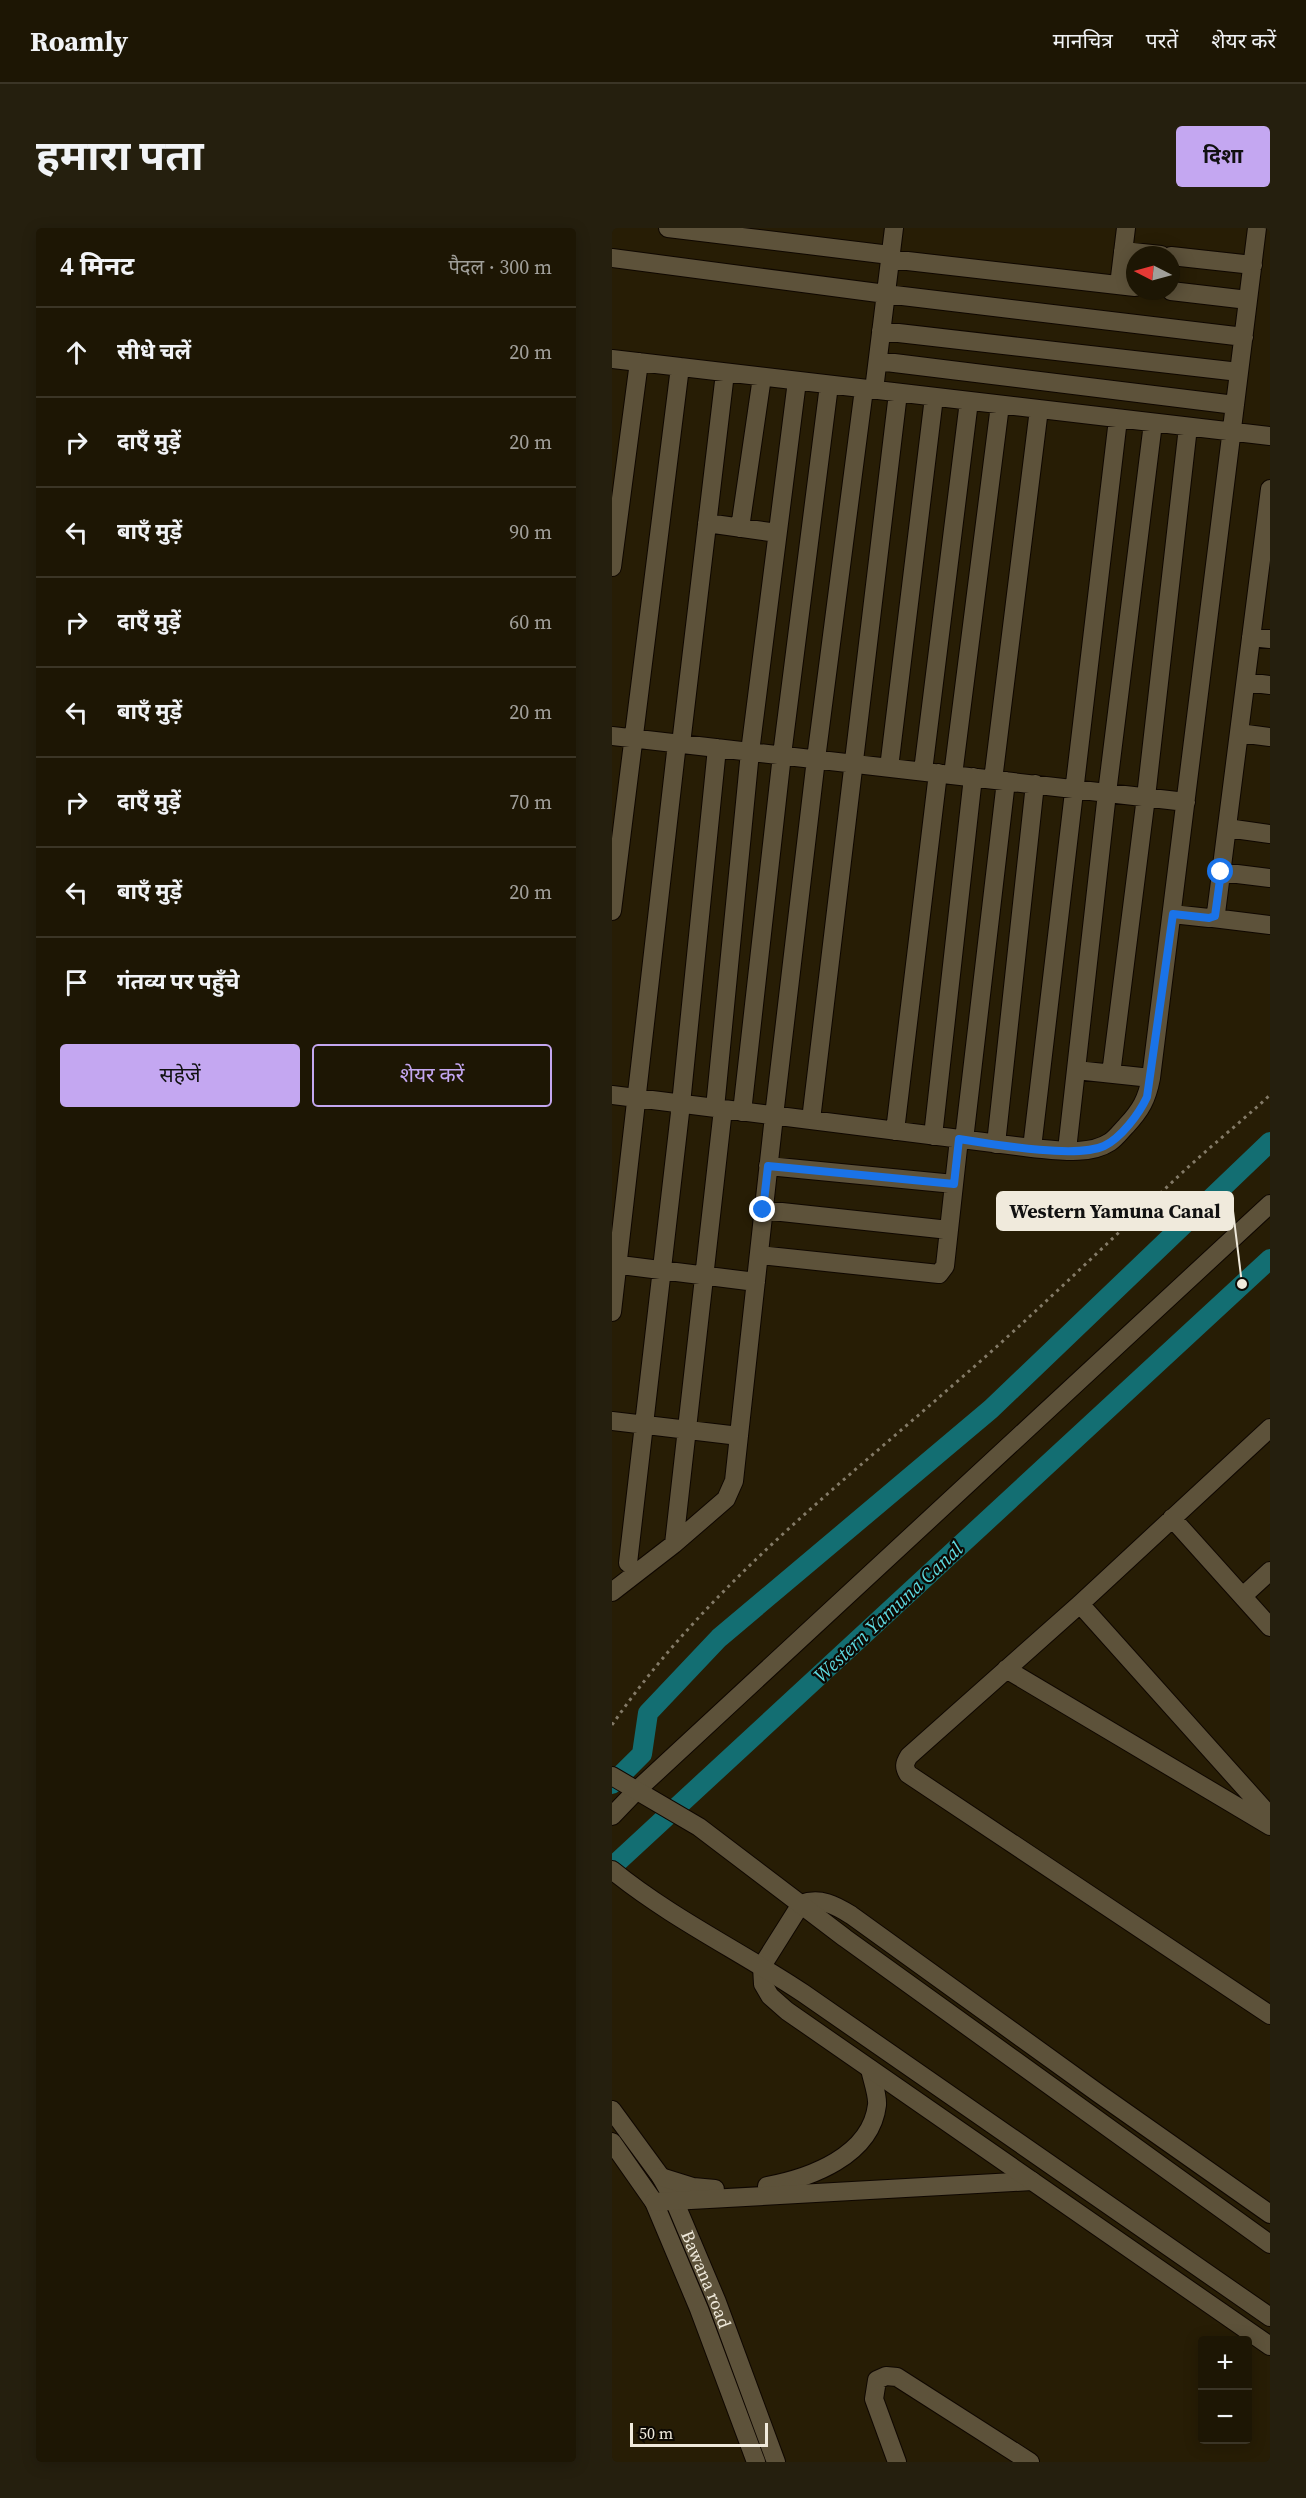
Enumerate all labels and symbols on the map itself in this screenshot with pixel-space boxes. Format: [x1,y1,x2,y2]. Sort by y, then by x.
north arrow [1126,246,1180,300]
route start [1207,858,1233,884]
callout: Western Yamuna Canal [997,1192,1233,1230]
route end [749,1196,775,1222]
text: Western Yamuna Canal [1009,1197,1221,1225]
water label: Western Yamuna Canal [807,1535,969,1689]
street label: Bawana road [676,2226,738,2331]
scale bar [630,2420,768,2448]

